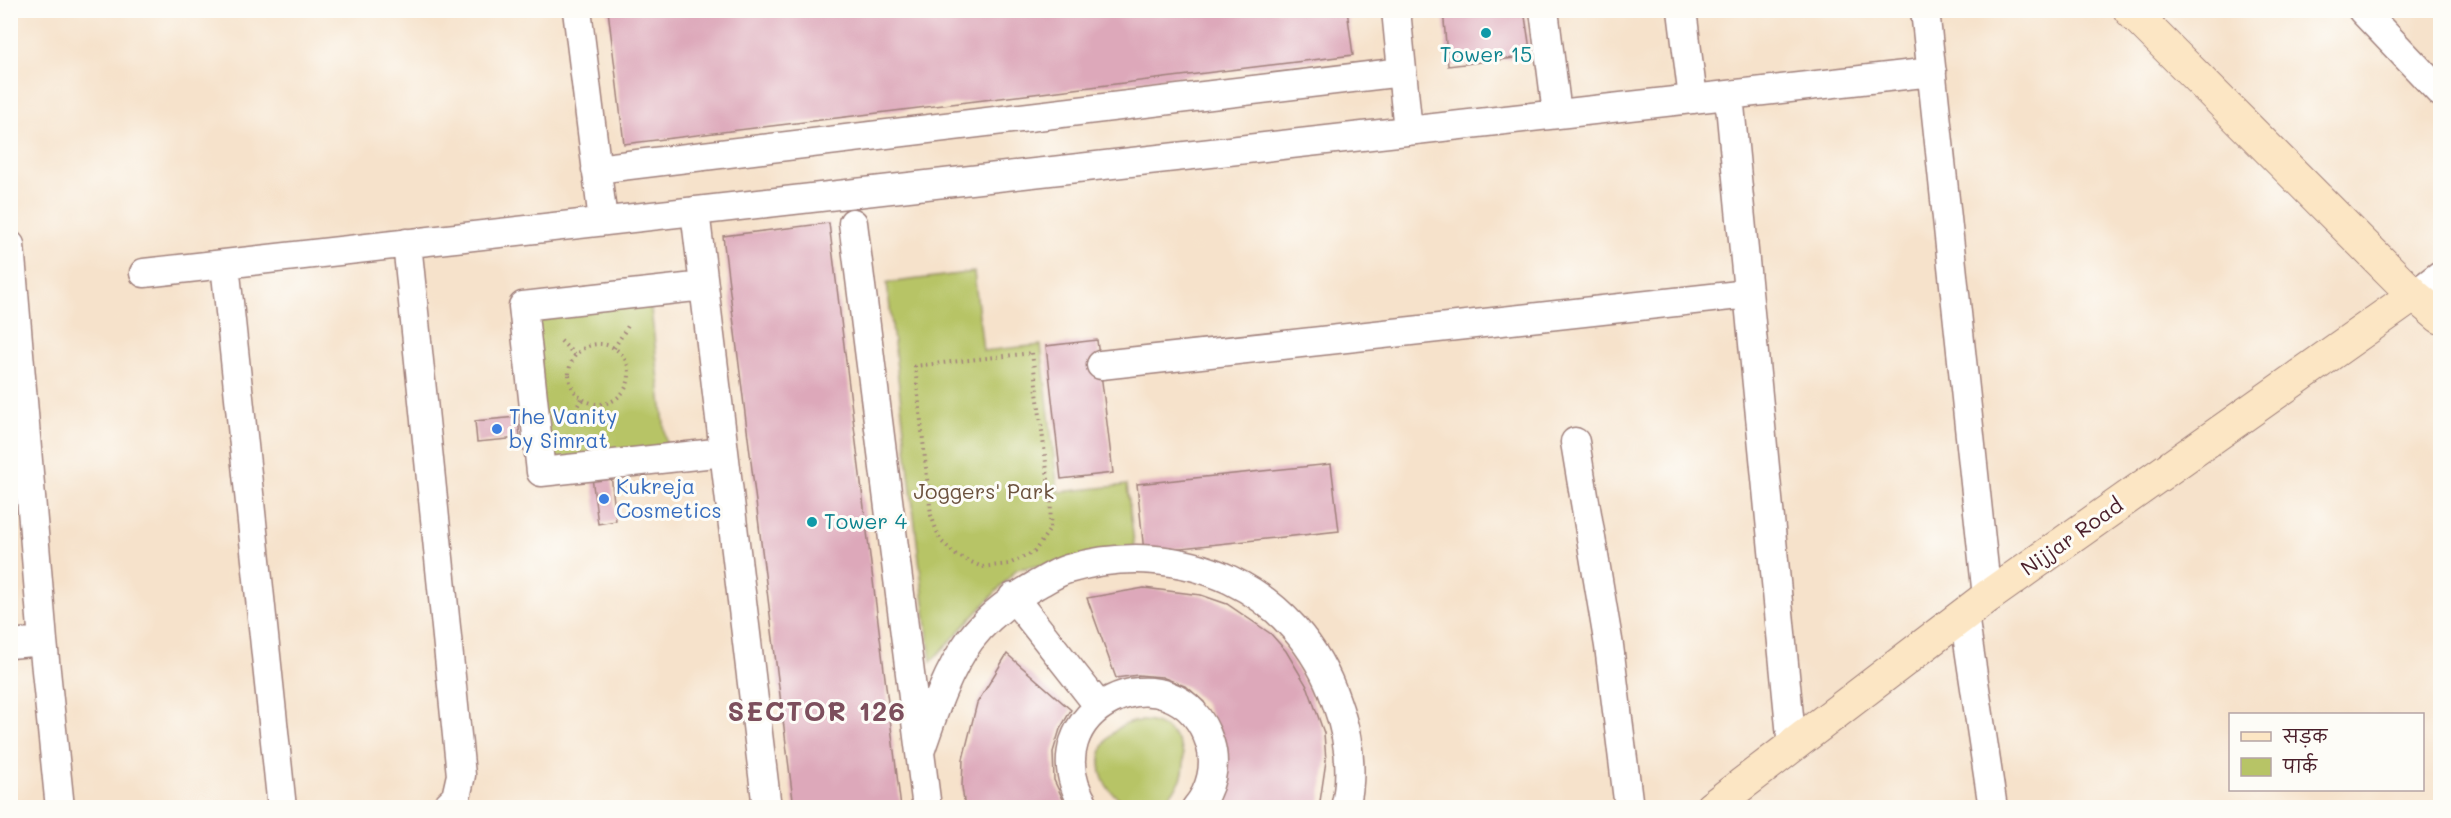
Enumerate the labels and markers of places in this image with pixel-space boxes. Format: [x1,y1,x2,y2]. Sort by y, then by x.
marker: Tower 15 [1479,26,1493,40]
place label: Tower 15 [1440,40,1532,67]
place label: The Vanity by Simrat [509,402,617,453]
marker: The Vanity by Simrat [490,422,504,436]
place label: Kukreja Cosmetics [616,472,722,523]
marker: Kukreja Cosmetics [597,492,611,506]
place label: Tower 4 [824,507,908,534]
marker: Tower 4 [805,515,819,529]

